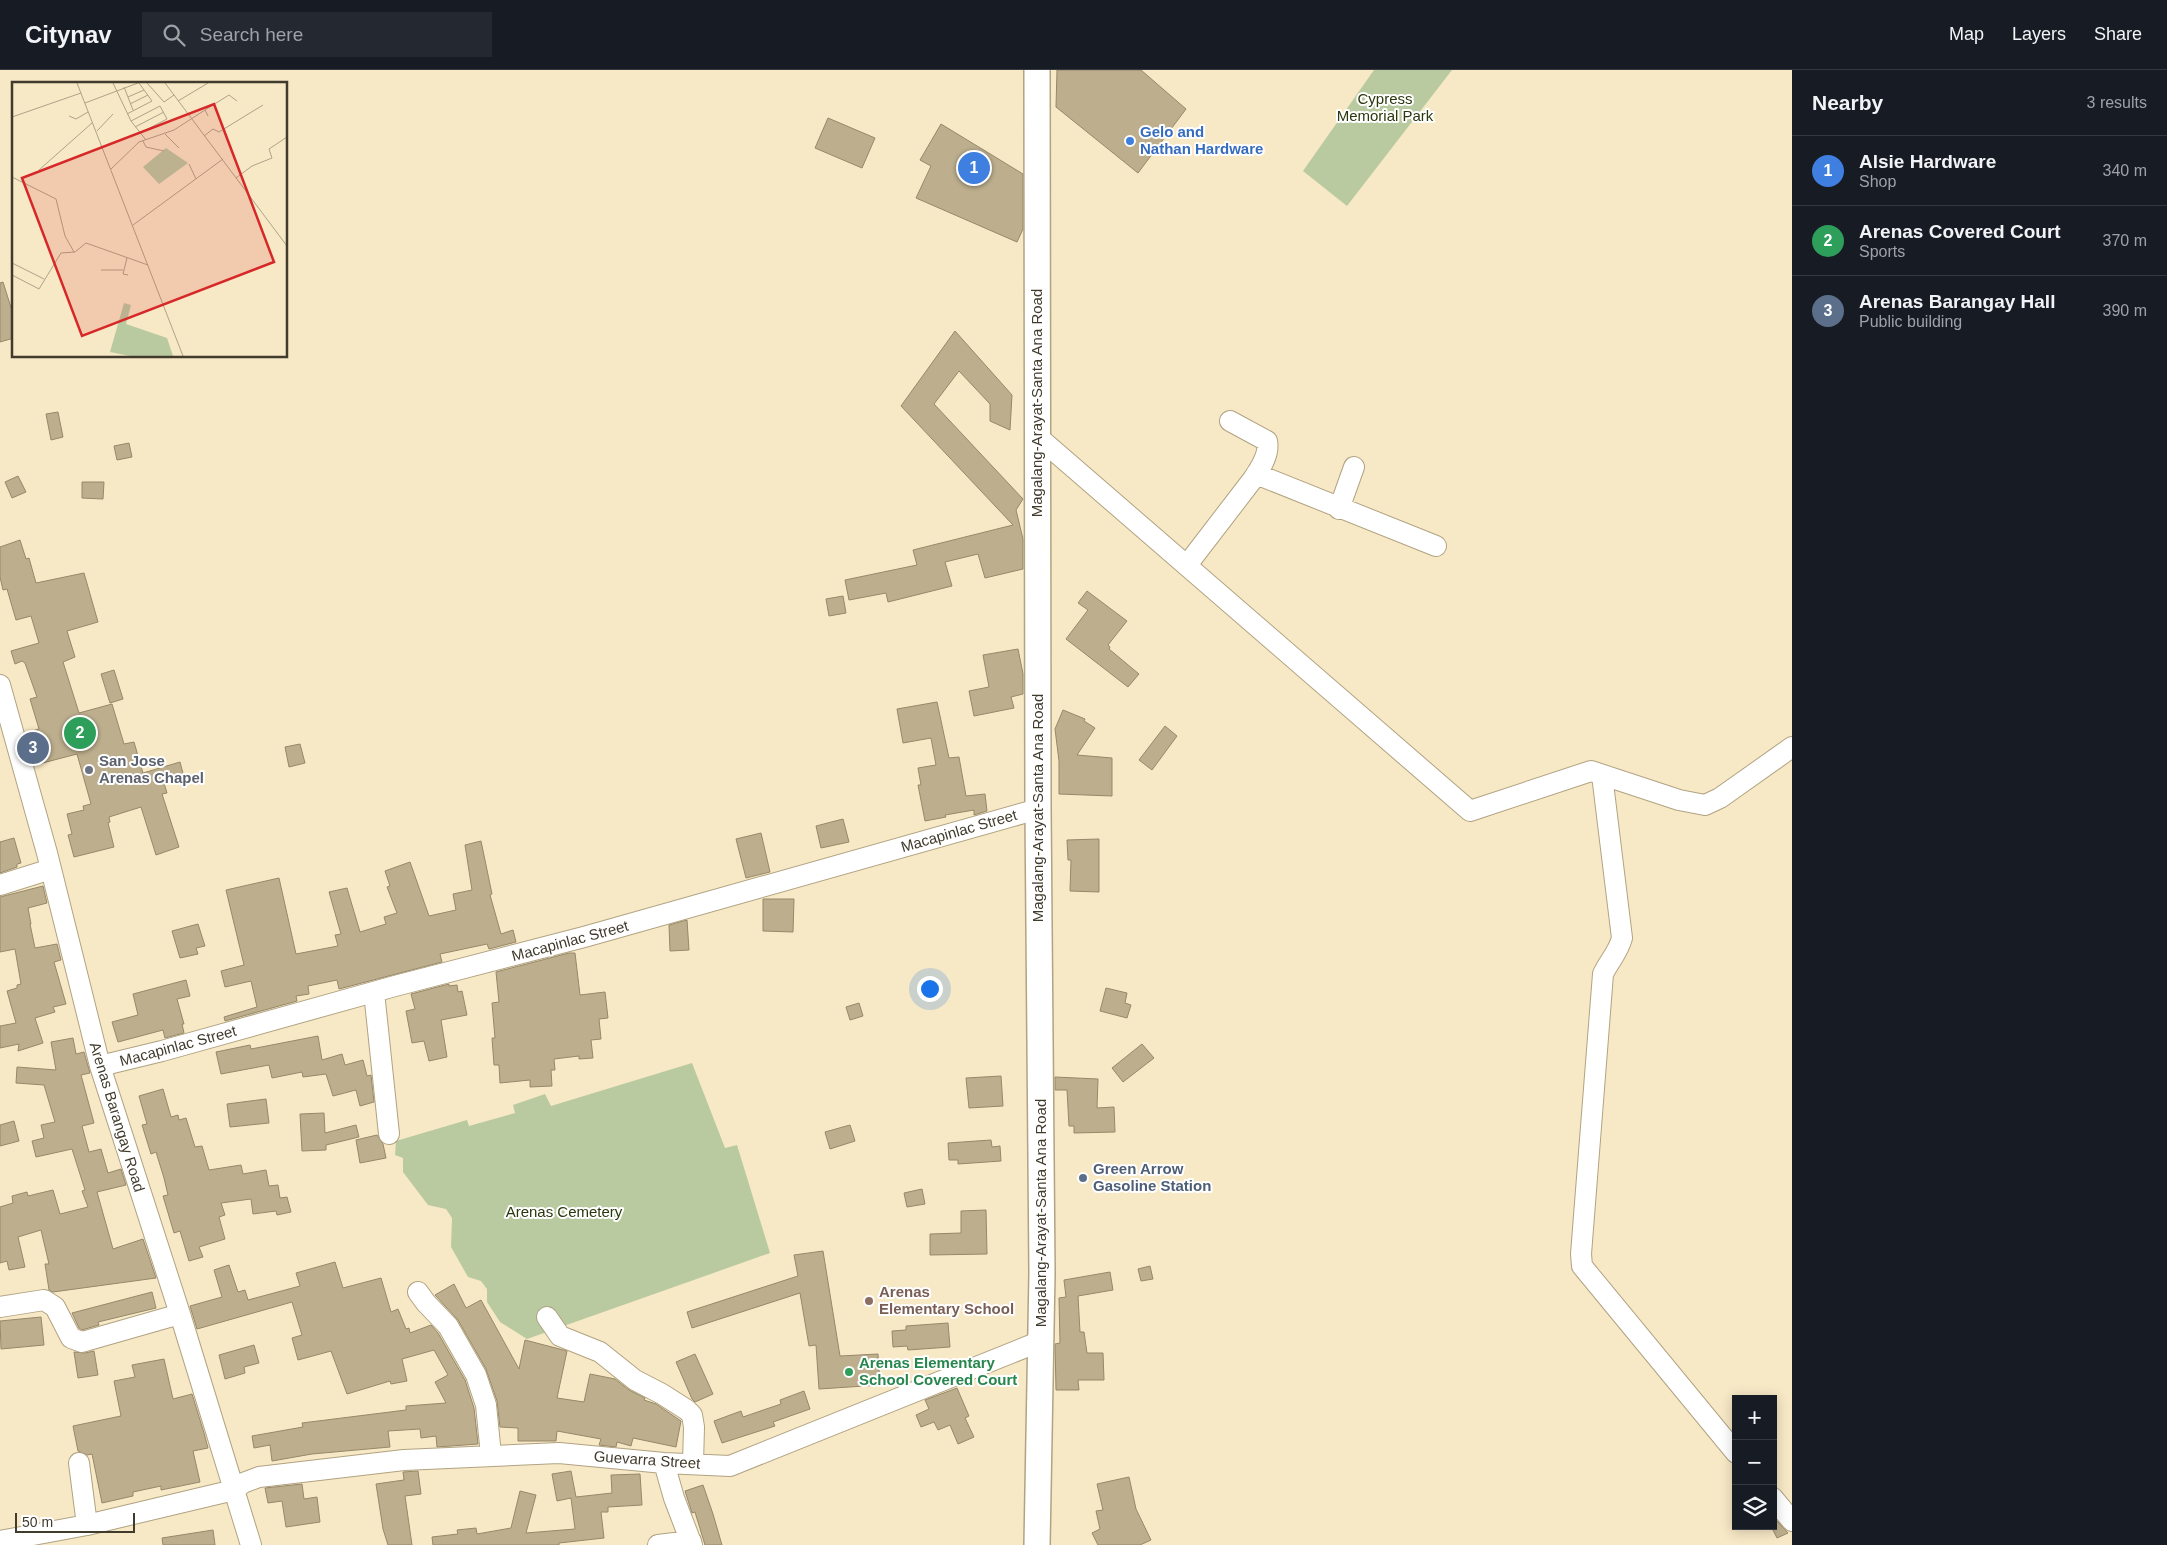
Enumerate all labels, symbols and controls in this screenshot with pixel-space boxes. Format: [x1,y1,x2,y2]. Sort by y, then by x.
search box [142,12,492,57]
text: Citynav [25,21,112,48]
icon: search [160,21,188,49]
text: Search here [200,24,303,45]
text: Map [1949,24,1984,44]
text: Layers [2012,24,2066,44]
text: Share [2094,24,2142,44]
inset map [12,82,288,358]
park label: Cypress Memorial Park [1337,90,1434,124]
text: Nearby [1812,91,1883,114]
text: 3 results [2087,94,2147,111]
place label: Gelo and Nathan Hardware [1140,123,1263,157]
marker: Gelo and Nathan Hardware [1124,135,1136,147]
pin: 1 [958,149,990,187]
text: Alsie Hardware [1859,151,1996,172]
text: 1 [1824,162,1832,179]
text: 340 m [2103,162,2147,179]
text: Shop [1859,173,1896,190]
text: Arenas Covered Court [1859,221,2061,242]
text: 2 [1824,232,1832,249]
text: 370 m [2103,232,2147,249]
text: Sports [1859,243,1905,260]
street label: Magalang-Arayat-Santa Ana Road [1028,289,1045,517]
text: Arenas Barangay Hall [1859,291,2055,312]
text: 3 [1824,302,1832,319]
text: 390 m [2103,302,2147,319]
text: Public building [1859,313,1962,330]
street label: Magalang-Arayat-Santa Ana Road [1029,694,1046,922]
pin: 2 [64,714,96,752]
pin: 3 [17,729,49,767]
place label: San Jose Arenas Chapel [99,752,204,786]
marker: San Jose Arenas Chapel [83,764,95,776]
street label: Macapinlac Street [899,806,1020,855]
street label: Macapinlac Street [510,917,631,964]
your location [917,976,943,1002]
street label: Macapinlac Street [118,1022,239,1069]
street label: Arenas Barangay Road [87,1040,148,1194]
street label: Magalang-Arayat-Santa Ana Road [1032,1099,1049,1327]
place label: Green Arrow Gasoline Station [1093,1160,1211,1194]
marker: Green Arrow Gasoline Station [1077,1172,1089,1184]
park label: Arenas Cemetery [506,1203,623,1220]
place label: Arenas Elementary School [879,1283,1014,1317]
marker: Arenas Elementary School [863,1295,875,1307]
place label: Arenas Elementary School Covered Court [859,1354,1017,1388]
marker: Arenas Elementary School Covered Court [843,1366,855,1378]
map controls [1732,1395,1777,1530]
button: + [1732,1395,1777,1440]
button: − [1732,1440,1777,1485]
street label: Guevarra Street [593,1447,702,1472]
button: layers [1732,1485,1777,1530]
scale bar [15,1510,135,1533]
text: 50 m [22,1514,53,1530]

